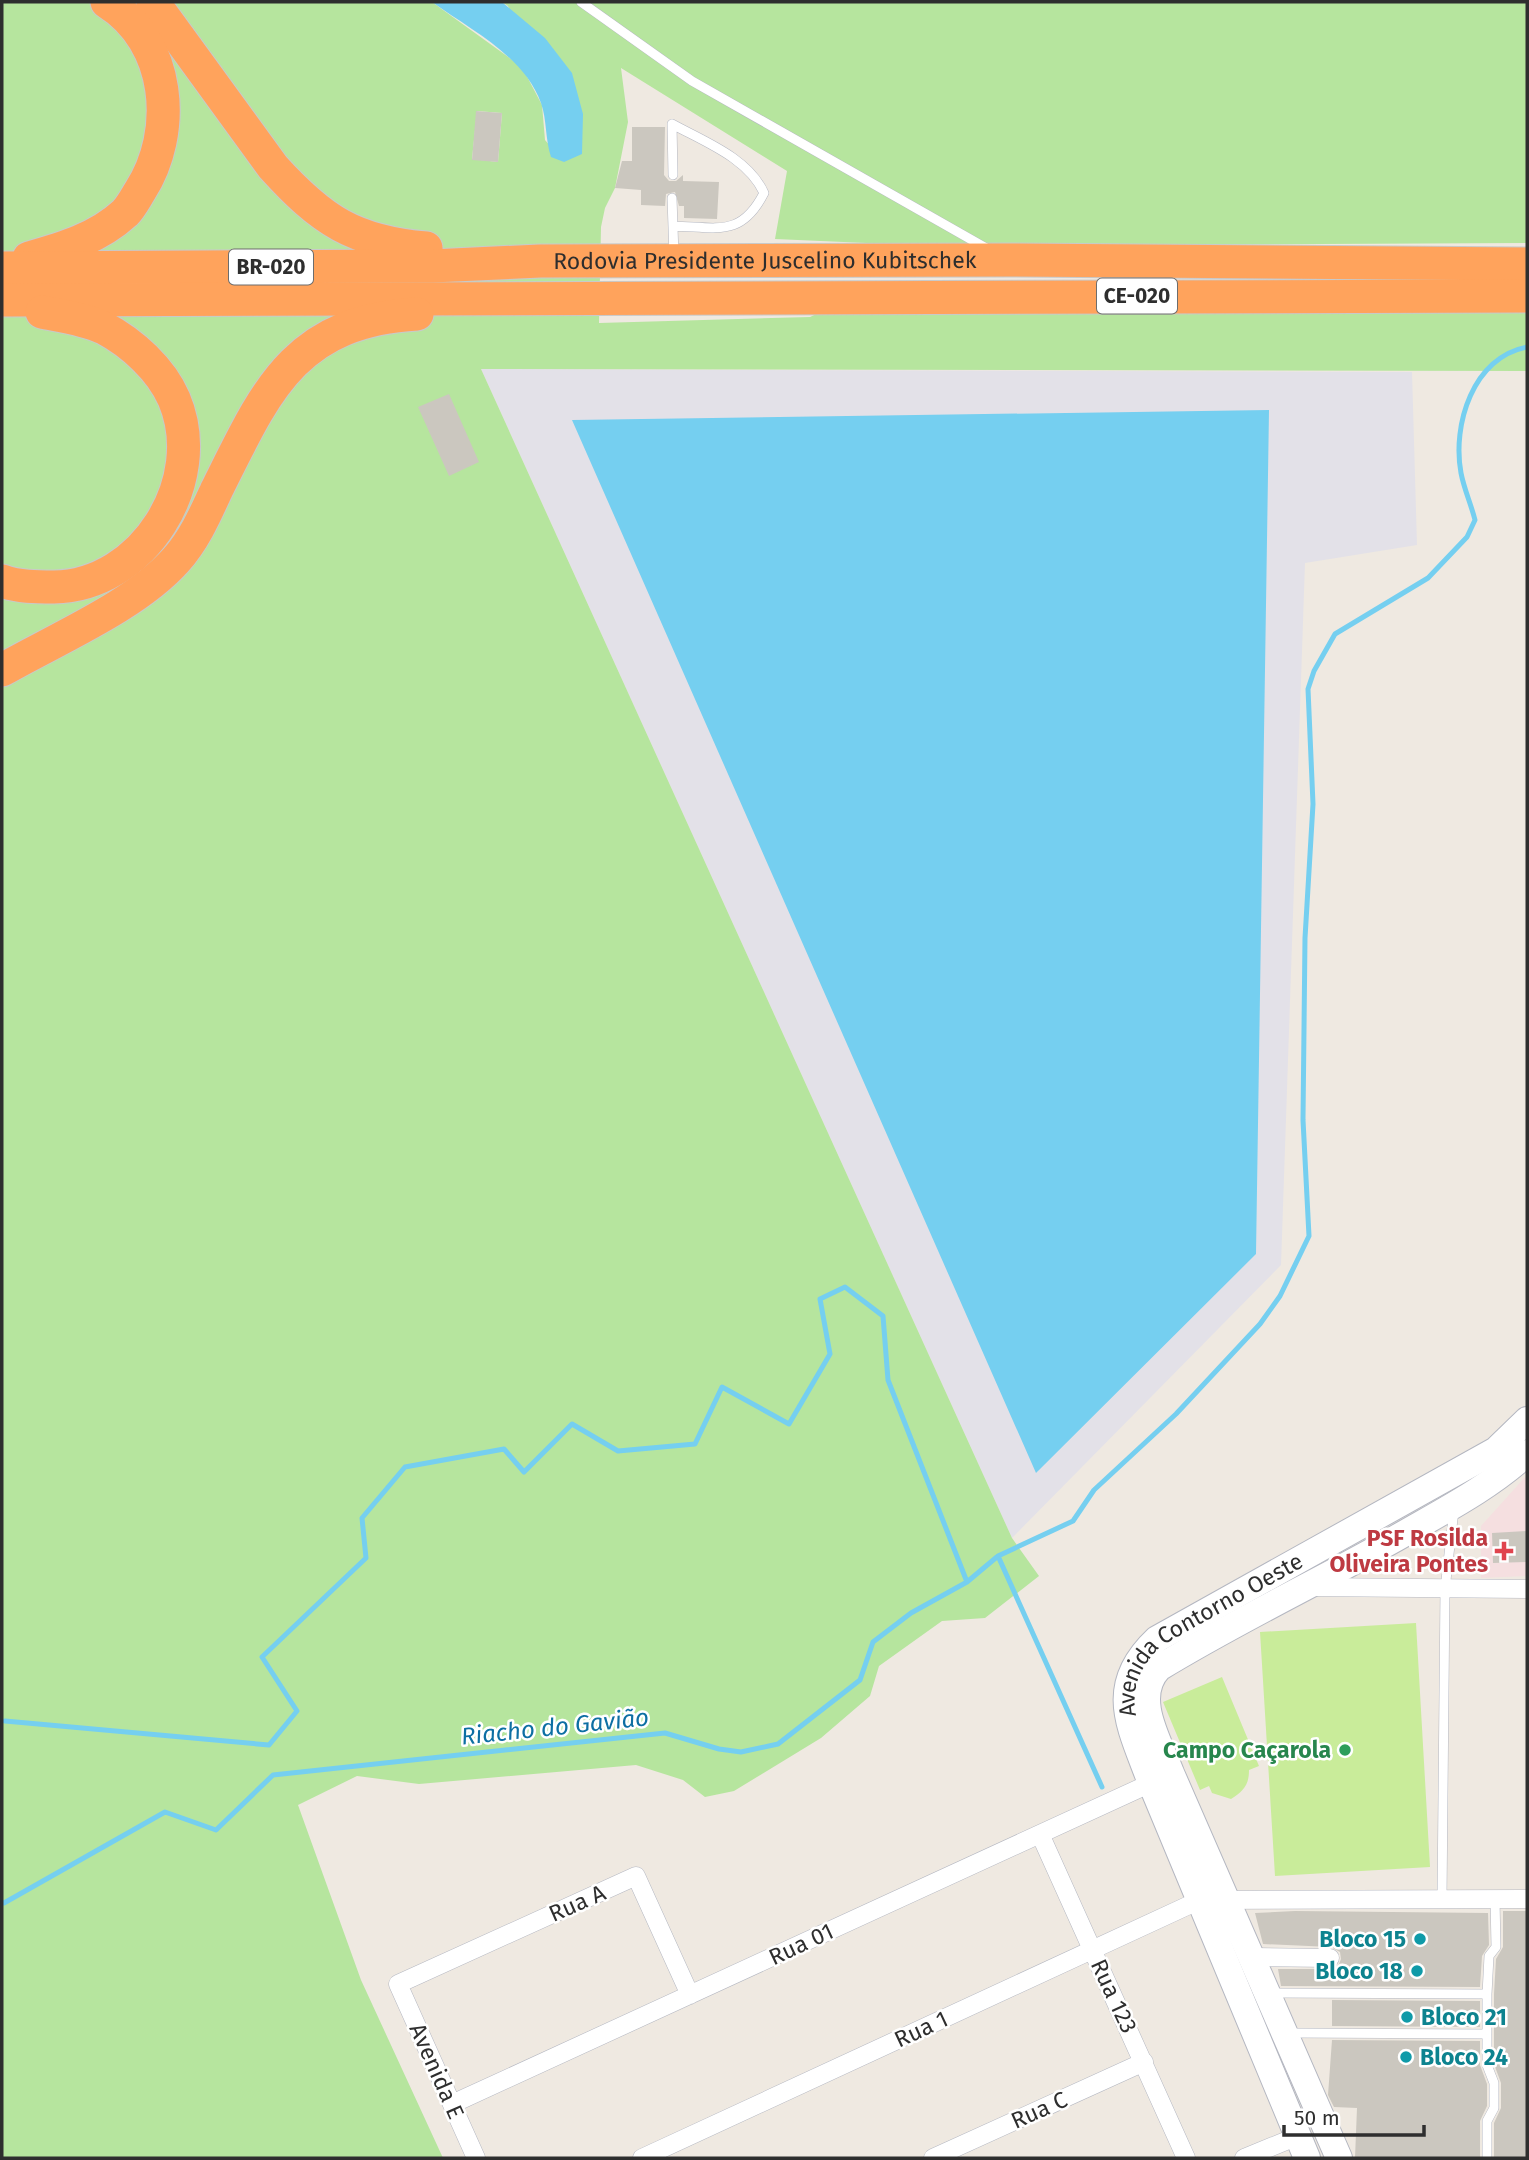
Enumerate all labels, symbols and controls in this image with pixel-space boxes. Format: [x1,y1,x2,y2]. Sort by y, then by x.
street label: Rodovia Presidente Juscelino Kubitschek [553,246,977,275]
road number: BR-020 [229,250,313,284]
road number: CE-020 [1097,278,1177,314]
place label: PSF Rosilda Oliveira Pontes [1329,1524,1488,1578]
marker: PSF Rosilda Oliveira Pontes [1494,1541,1514,1561]
street label: Avenida Contorno Oeste [1112,1547,1308,1719]
water label: Riacho do Gavião [460,1703,650,1751]
place label: Campo Caçarola [1163,1736,1331,1765]
marker: Campo Caçarola [1337,1742,1353,1758]
street label: Rua A [544,1878,610,1928]
street label: Rua 01 [764,1917,838,1971]
place label: Bloco 15 [1319,1925,1406,1953]
marker: Bloco 15 [1412,1931,1428,1947]
street label: Rua 123 [1085,1954,1143,2038]
place label: Bloco 18 [1315,1957,1403,1985]
marker: Bloco 18 [1409,1963,1425,1979]
place label: Bloco 21 [1421,2003,1507,2031]
street label: Rua 1 [890,2005,952,2053]
marker: Bloco 21 [1399,2009,1415,2025]
street label: Avenida E [404,2019,470,2123]
place label: Bloco 24 [1420,2043,1508,2071]
marker: Bloco 24 [1398,2049,1414,2065]
street label: Rua C [1006,2085,1072,2135]
scale bar [1284,2094,1424,2138]
text: 50 m [1294,2105,1340,2131]

